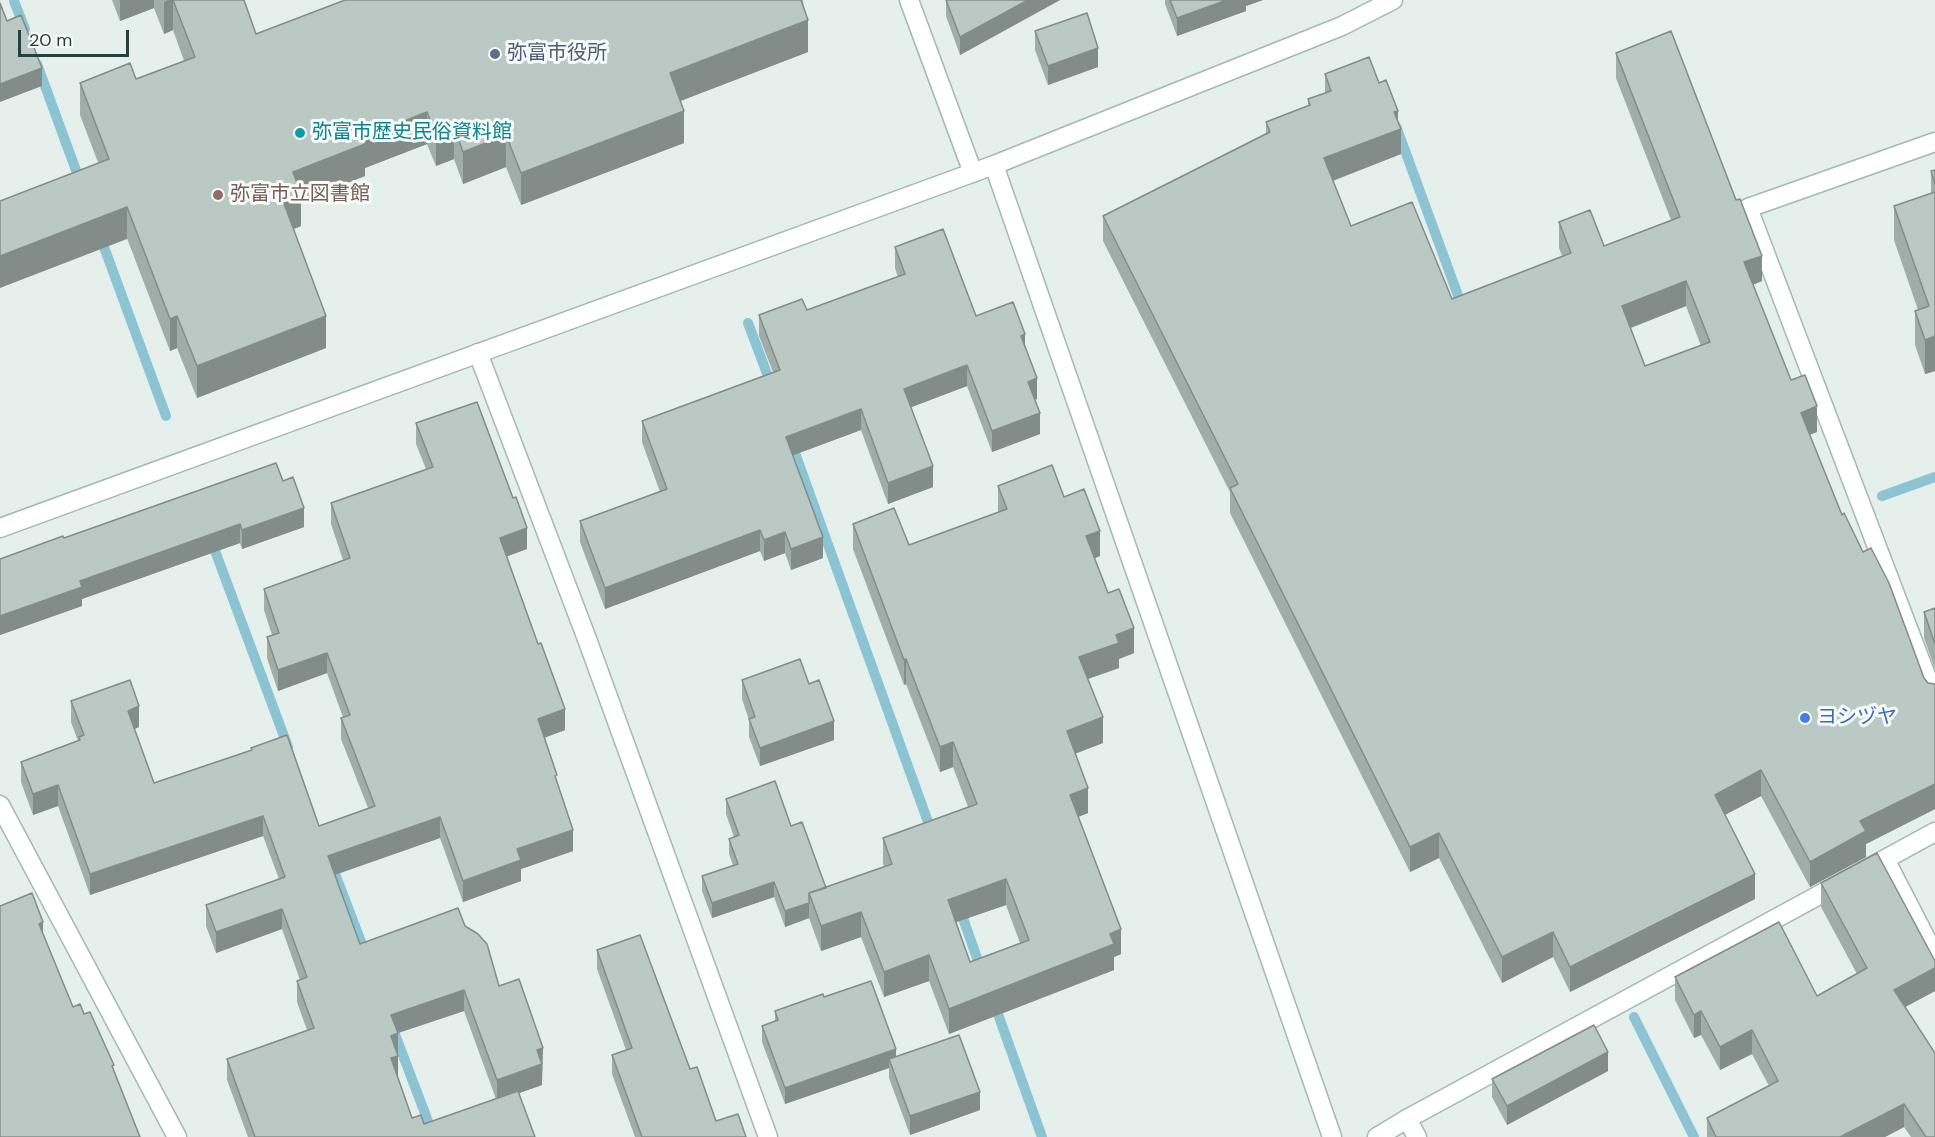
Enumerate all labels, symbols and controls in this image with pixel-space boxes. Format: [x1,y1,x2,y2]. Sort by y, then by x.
scale bar [21,18,132,56]
text: 20 m [29,28,72,52]
place label: 弥富市役所 [507,42,607,66]
marker: 弥富市役所 [488,47,502,61]
place label: 弥富市歴史民俗資料館 [312,121,512,145]
marker: 弥富市歴史民俗資料館 [293,126,307,140]
place label: 弥富市立図書館 [230,183,370,207]
marker: 弥富市立図書館 [211,188,225,202]
place label: ヨシヅヤ [1817,706,1897,730]
marker: ヨシヅヤ [1798,711,1812,725]

